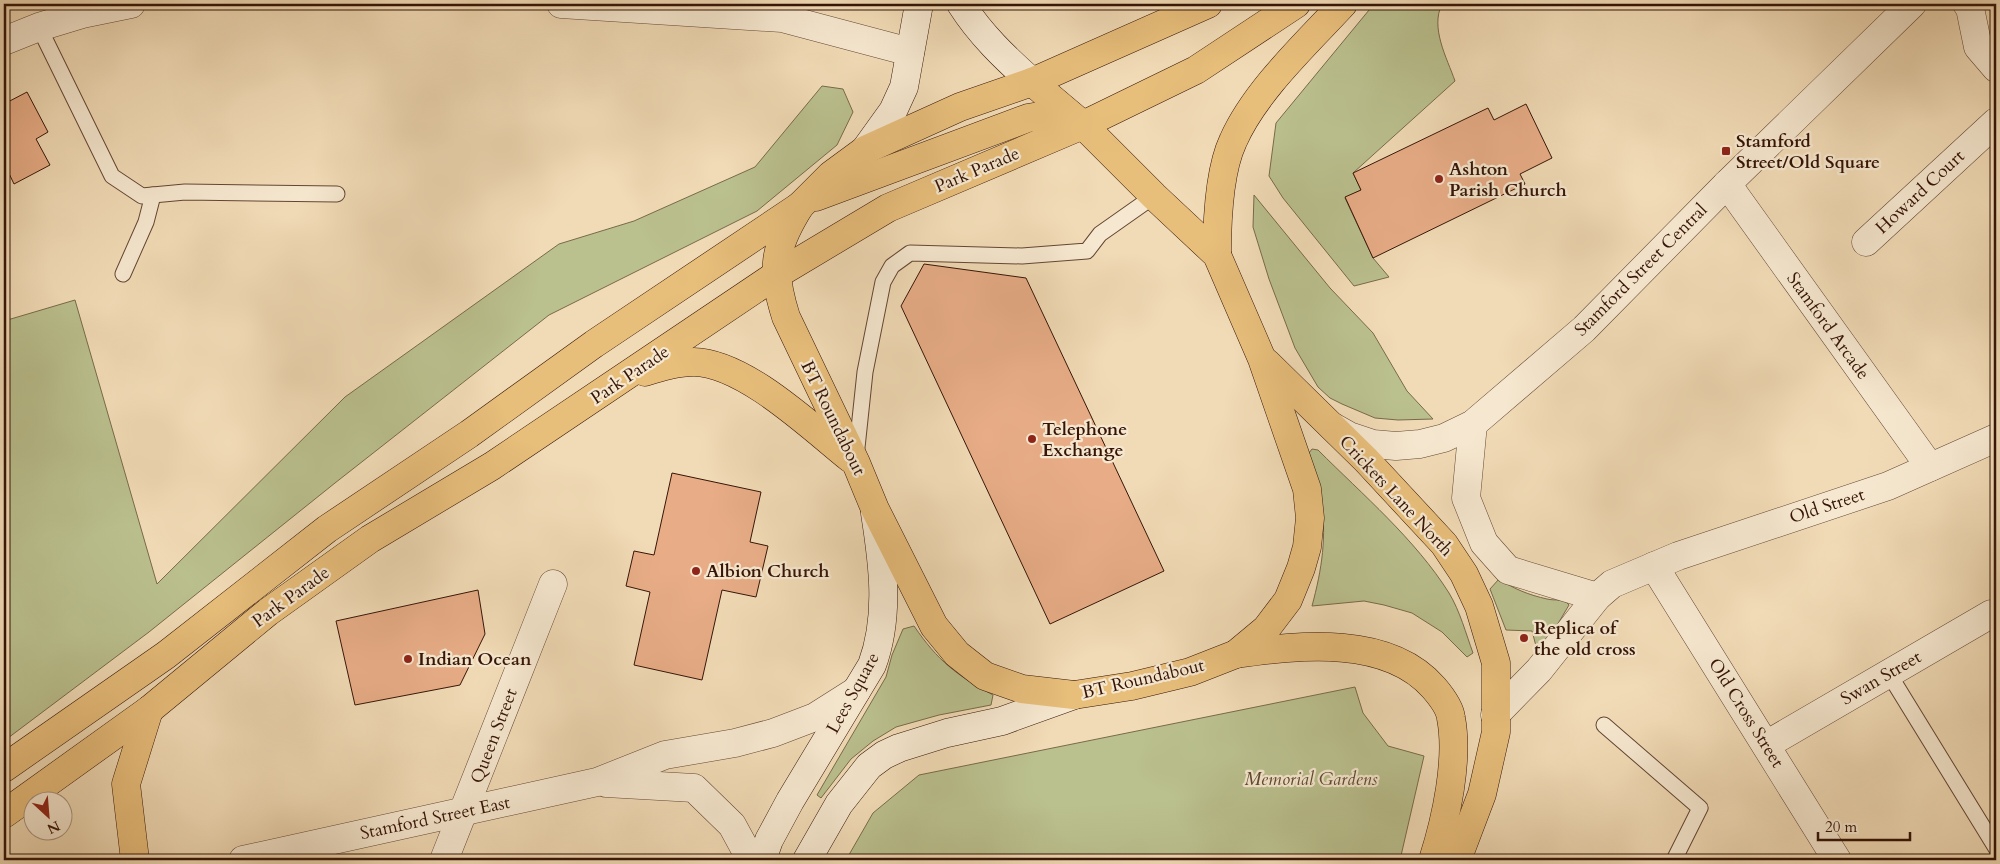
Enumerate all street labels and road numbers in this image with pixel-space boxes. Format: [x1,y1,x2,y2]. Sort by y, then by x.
street label: Park Parade [931,141,1023,199]
street label: Howard Court [1870,144,1970,240]
street label: Stamford Street Central [1569,198,1713,342]
street label: Stamford Arcade [1781,267,1875,385]
street label: Park Parade [586,339,674,411]
street label: BT Roundabout [794,356,872,480]
street label: Crickets Lane North [1333,430,1459,562]
street label: Old Street [1786,482,1868,530]
street label: Park Parade [247,560,335,634]
street label: Swan Street [1836,645,1926,711]
street label: Lees Square [820,648,886,738]
street label: BT Roundabout [1079,653,1207,705]
street label: Old Cross Street [1702,653,1790,773]
street label: Queen Street [464,684,524,787]
street label: Stamford Street East [358,790,513,846]

